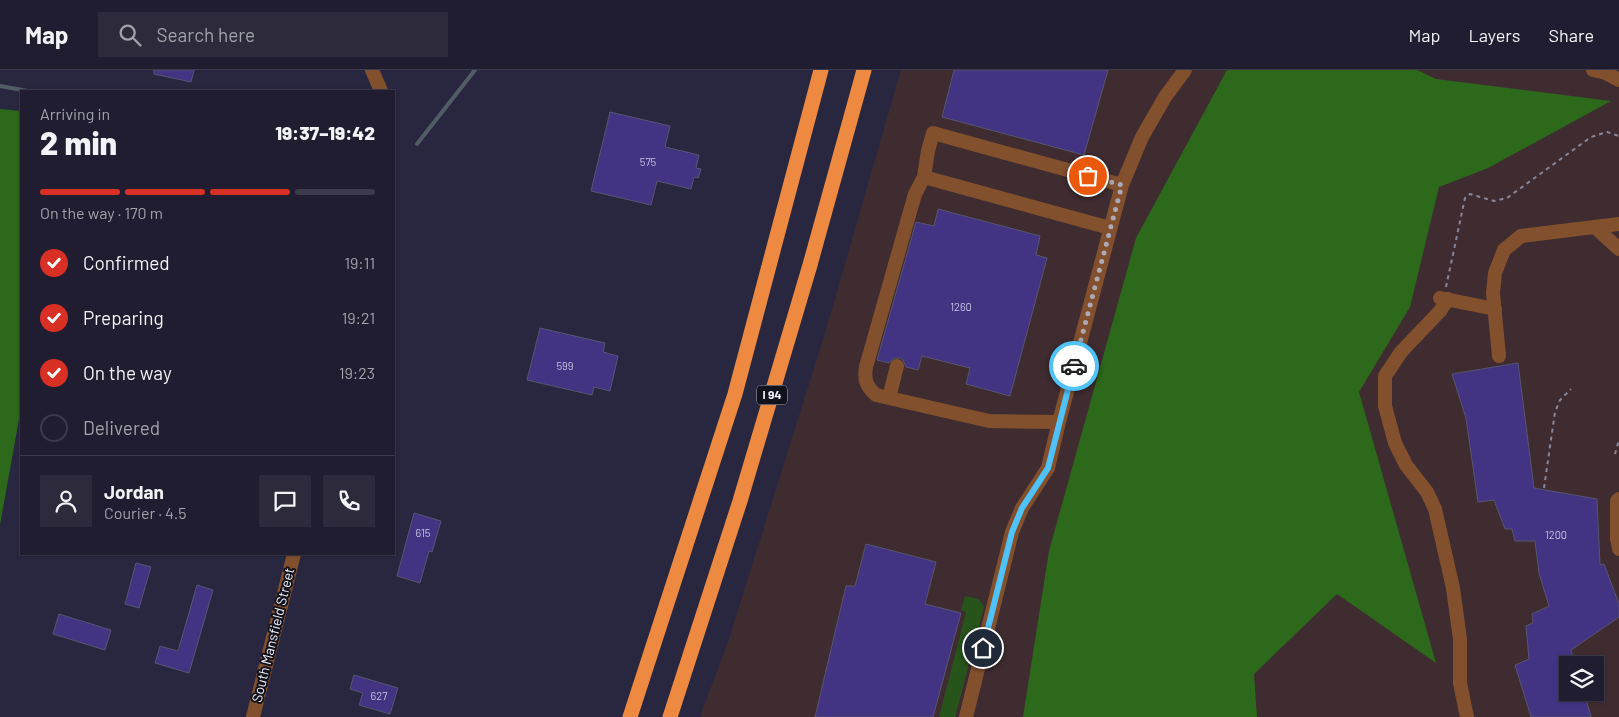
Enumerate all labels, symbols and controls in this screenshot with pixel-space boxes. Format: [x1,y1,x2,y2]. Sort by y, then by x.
search box [98,12,448,57]
text: Map [25,20,68,49]
icon: search [116,21,144,49]
text: Search here [156,23,255,46]
text: Map [1408,24,1440,46]
text: Layers [1468,24,1521,46]
text: Share [1549,24,1594,46]
text: Arriving in [40,104,110,123]
text: 19:37–19:42 [275,121,375,144]
text: 2 min [40,123,117,161]
house number: 575 [640,155,657,168]
pin [1067,155,1109,197]
icon: bag [1074,162,1102,190]
text: On the way · 170 m [40,203,163,222]
icon: check [40,249,68,277]
text: Confirmed [83,251,170,274]
text: 19:11 [344,253,375,272]
house number: 1260 [950,300,972,313]
icon: check [40,304,68,332]
text: Preparing [83,306,164,329]
text: 19:21 [342,308,375,327]
courier [1049,341,1099,391]
icon: car [1060,352,1088,380]
icon: check [40,359,68,387]
house number: 599 [556,359,574,372]
text: On the way [83,361,172,384]
text: 19:23 [339,363,375,382]
road number: I 94 [757,386,787,404]
text: Delivered [83,416,160,439]
button: person [40,475,92,527]
button: chat [259,475,311,527]
button: phone [323,475,375,527]
text: Jordan [104,480,164,503]
text: Courier · 4.5 [104,503,187,522]
house number: 615 [416,526,431,539]
house number: 1200 [1545,528,1567,541]
street label: South Mansfield Street [248,566,297,704]
pin [962,627,1004,669]
icon: home [969,634,997,662]
map controls [1559,656,1604,701]
button: layers [1559,656,1604,701]
house number: 627 [371,689,387,702]

